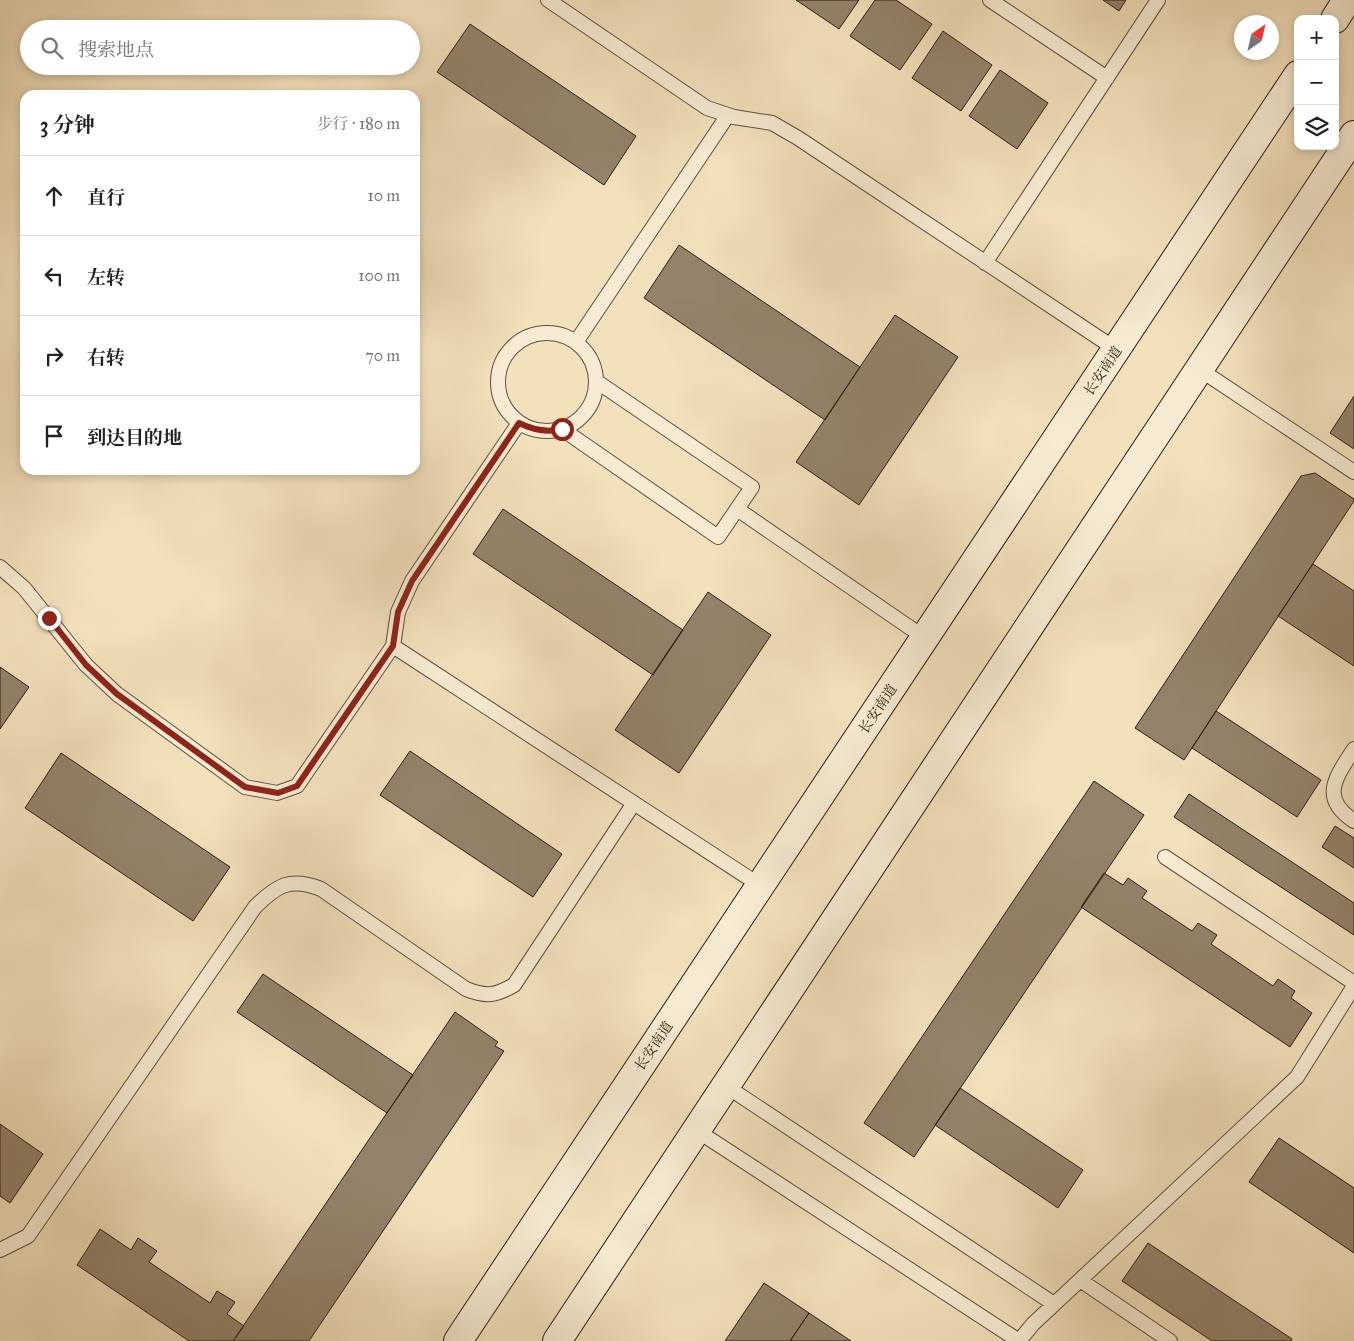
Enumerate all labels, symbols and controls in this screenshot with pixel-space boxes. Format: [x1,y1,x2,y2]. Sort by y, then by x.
north arrow [1234,15,1279,60]
map controls [1294,15,1339,150]
button: + [1294,15,1339,60]
search box [20,20,420,75]
icon: search [38,34,66,62]
text: 搜索地点 [78,38,154,61]
button: − [1294,60,1339,105]
button: layers [1294,105,1339,150]
text: 3 分钟 [40,112,95,138]
text: 步行 · 180 m [317,114,400,133]
icon: ahead [40,182,68,210]
text: 直行 [87,186,125,209]
text: 10 m [368,186,400,205]
icon: left [40,262,68,290]
text: 左转 [87,266,125,289]
text: 100 m [358,266,400,285]
icon: right [40,342,68,370]
street label: 长安南道 [1080,343,1126,399]
text: 右转 [87,346,125,369]
text: 70 m [365,346,400,365]
route start [551,418,574,441]
icon: arrive [40,422,68,450]
text: 到达目的地 [87,426,182,449]
route end [38,607,61,630]
street label: 长安南道 [855,681,901,737]
street label: 长安南道 [631,1018,677,1074]

